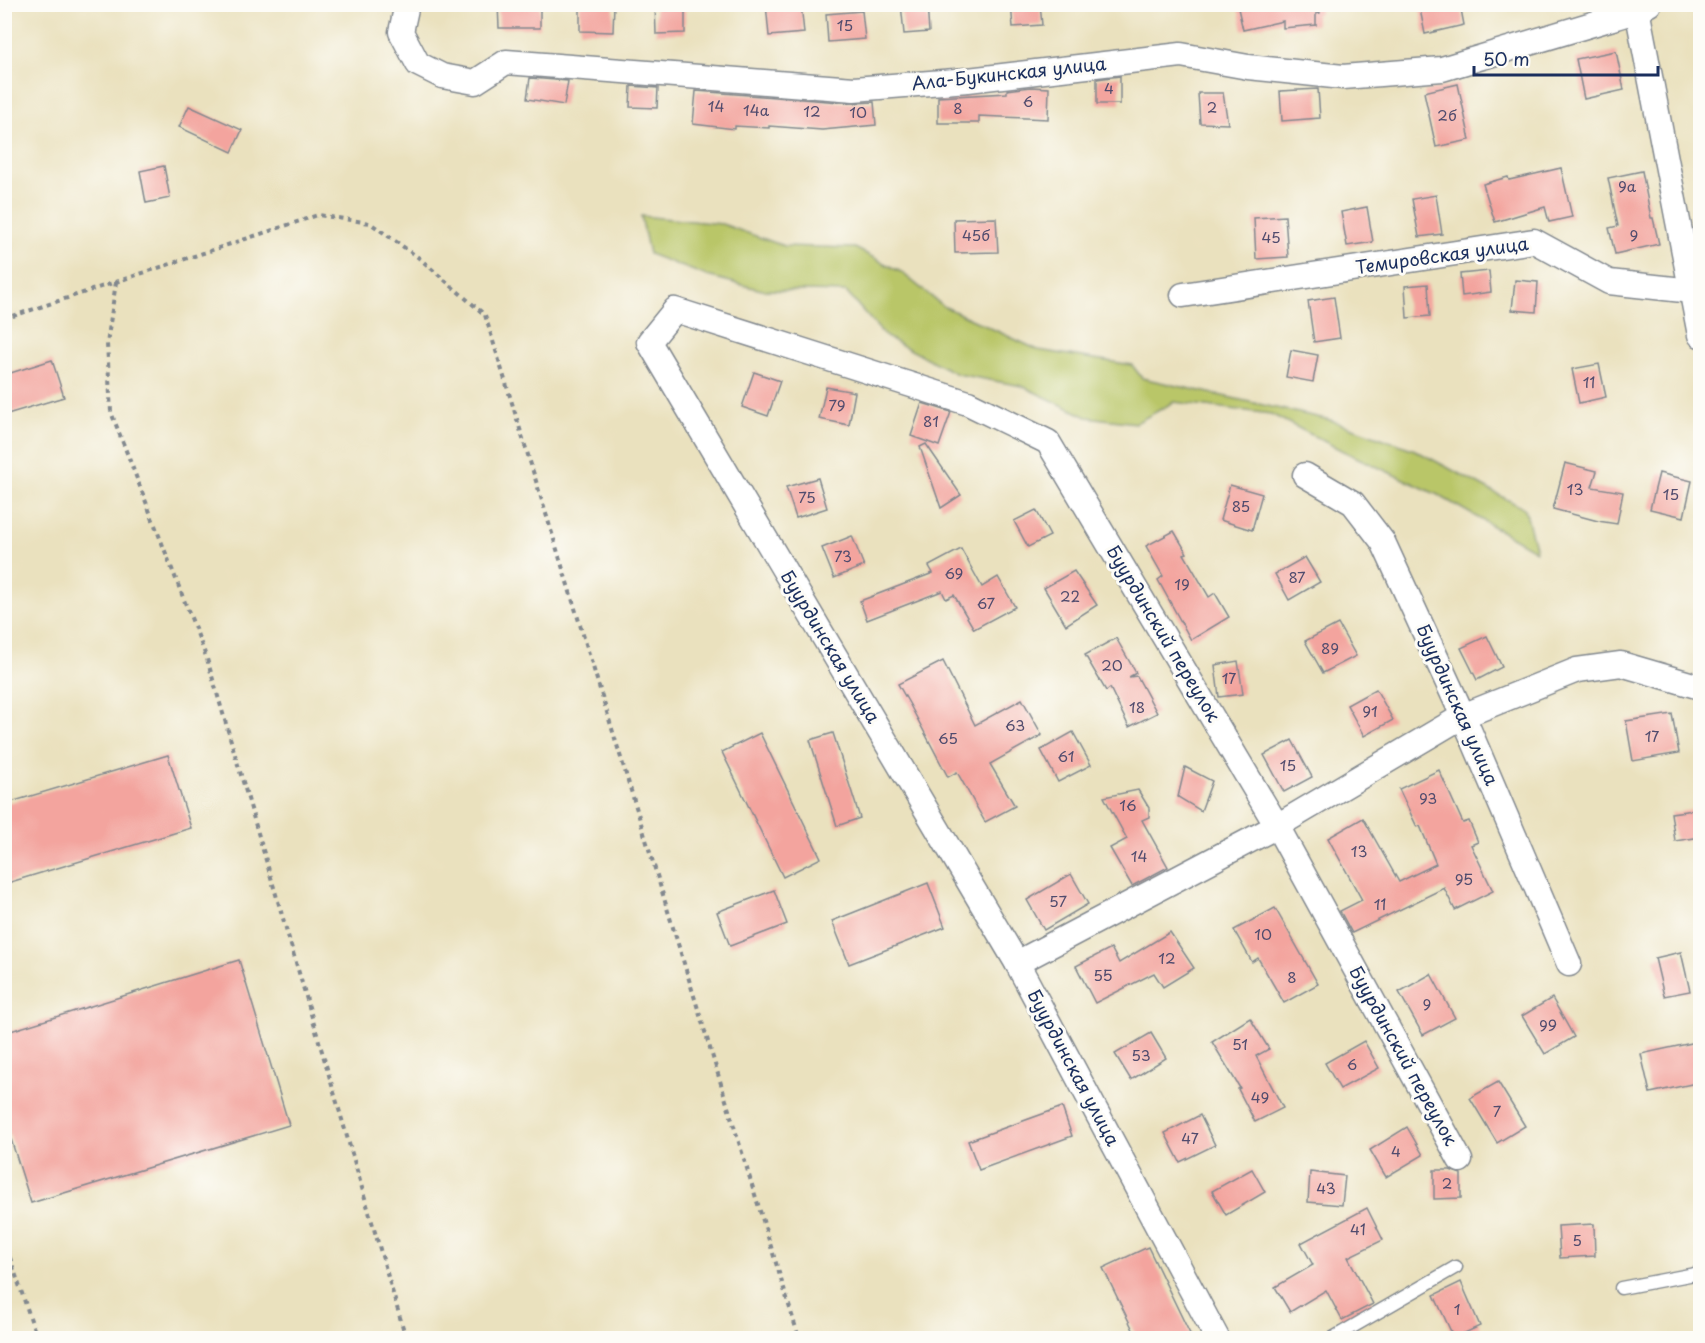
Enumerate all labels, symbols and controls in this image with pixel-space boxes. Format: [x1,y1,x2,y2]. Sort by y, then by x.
house number: 15 [837,13,853,36]
scale bar [1474,39,1658,77]
text: 50 m [1483,45,1530,72]
street label: Ала-Букинская улица [910,49,1108,96]
house number: 4 [1104,76,1114,99]
house number: 6 [1023,89,1033,112]
house number: 14 [708,94,724,117]
house number: 2 [1207,95,1217,118]
house number: 8 [953,96,963,119]
house number: 14а [743,98,770,121]
house number: 12 [803,99,821,122]
house number: 10 [849,100,867,123]
house number: 2б [1437,103,1457,126]
house number: 9а [1618,174,1637,197]
house number: 45б [962,223,990,246]
house number: 9 [1630,223,1638,246]
house number: 45 [1261,225,1281,248]
street label: Темировская улица [1353,229,1531,280]
house number: 11 [1583,370,1595,393]
house number: 79 [828,393,846,416]
house number: 81 [923,409,939,432]
house number: 13 [1567,477,1583,500]
house number: 15 [1663,482,1679,505]
house number: 75 [798,485,816,508]
house number: 85 [1232,494,1250,517]
street label: Буурдинский переулок [1101,540,1228,727]
house number: 73 [834,544,852,567]
house number: 69 [945,561,963,584]
street label: Буурдинская улица [775,565,888,728]
house number: 87 [1288,565,1306,588]
house number: 19 [1174,572,1190,595]
house number: 22 [1060,584,1080,607]
house number: 67 [977,591,996,614]
street label: Буурдинская улица [1411,619,1506,790]
house number: 89 [1321,636,1339,659]
house number: 20 [1101,653,1123,676]
house number: 17 [1222,666,1236,689]
house number: 18 [1129,695,1145,718]
house number: 91 [1362,699,1378,722]
house number: 63 [1005,713,1025,736]
house number: 17 [1645,724,1659,747]
house number: 65 [938,726,958,749]
house number: 61 [1058,744,1074,767]
house number: 15 [1280,753,1296,776]
house number: 93 [1419,786,1437,809]
house number: 16 [1119,793,1137,816]
house number: 13 [1351,839,1367,862]
house number: 14 [1131,844,1147,867]
house number: 95 [1455,867,1473,890]
house number: 57 [1049,889,1067,912]
house number: 11 [1374,892,1386,915]
house number: 10 [1254,922,1272,945]
house number: 12 [1158,946,1176,969]
street label: Буурдинский переулок [1344,960,1465,1150]
house number: 55 [1093,963,1113,986]
house number: 8 [1287,965,1297,988]
street label: Буурдинская улица [1022,984,1127,1151]
house number: 9 [1423,992,1431,1015]
house number: 99 [1539,1013,1557,1036]
house number: 51 [1232,1032,1248,1055]
house number: 53 [1131,1043,1151,1066]
house number: 6 [1347,1052,1357,1075]
house number: 49 [1251,1085,1269,1108]
house number: 7 [1493,1099,1502,1122]
house number: 47 [1181,1126,1199,1149]
house number: 4 [1391,1139,1401,1162]
house number: 2 [1442,1171,1452,1194]
house number: 43 [1316,1176,1336,1199]
house number: 41 [1350,1217,1366,1240]
house number: 5 [1572,1228,1582,1251]
house number: 1 [1454,1297,1460,1320]

